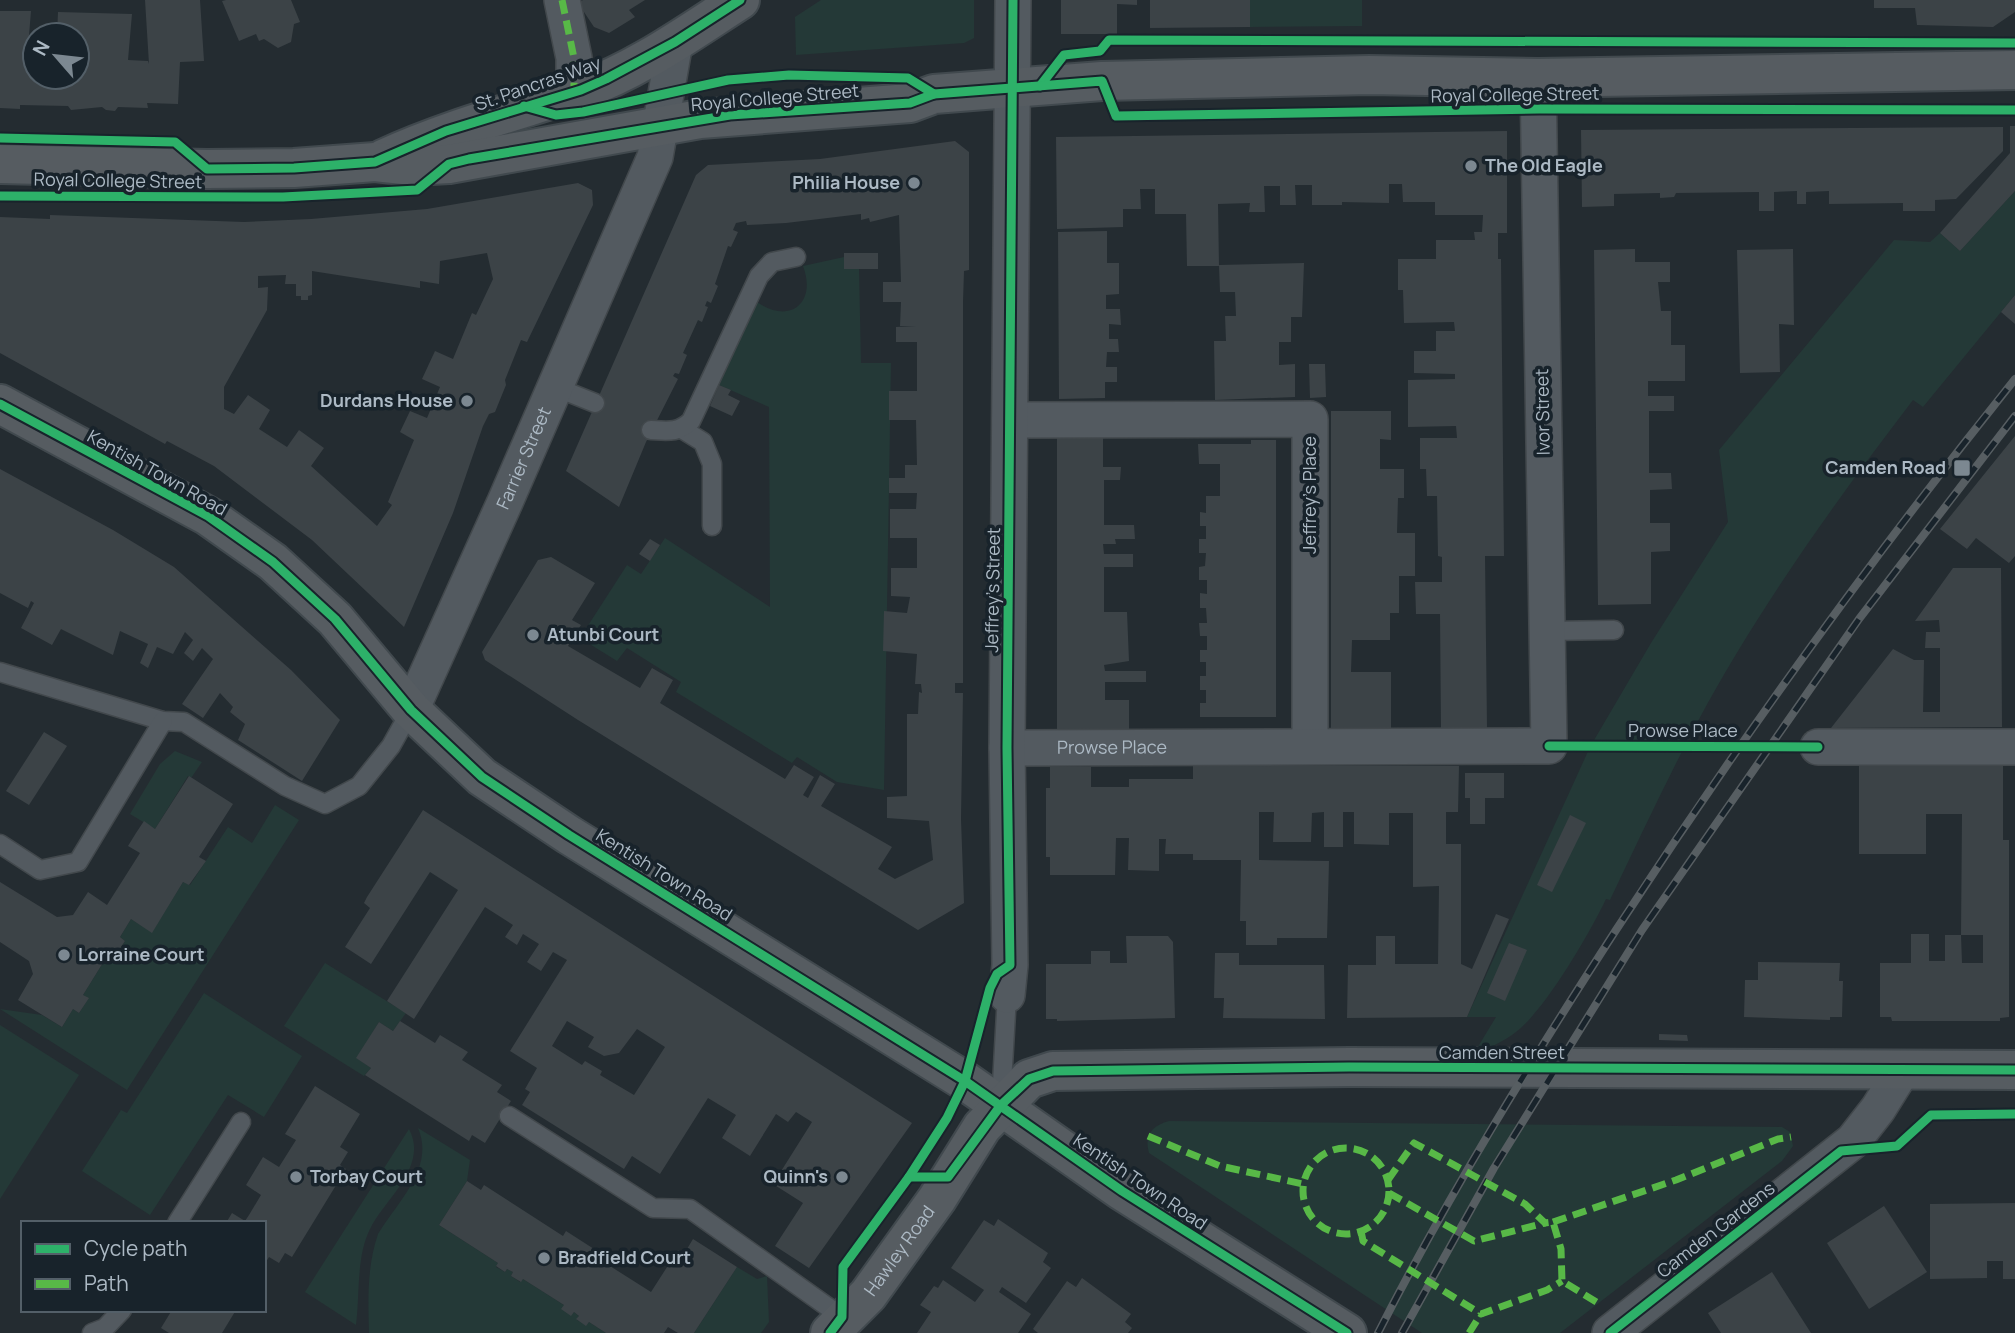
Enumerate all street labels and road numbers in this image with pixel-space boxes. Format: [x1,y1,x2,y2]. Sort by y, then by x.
street label: St. Pancras Way [472,50,604,116]
street label: Royal College Street [690,78,860,116]
street label: Royal College Street [1430,81,1600,107]
street label: Royal College Street [33,167,203,193]
street label: Ivor Street [1529,369,1555,456]
street label: Farrier Street [490,403,556,513]
street label: Kentish Town Road [83,424,232,521]
street label: Jeffrey's Place [1297,436,1321,554]
street label: Jeffrey's Street [979,527,1005,653]
street label: Prowse Place [1628,718,1738,742]
street label: Prowse Place [1057,734,1167,759]
street label: Kentish Town Road [592,823,737,926]
street label: Camden Street [1439,1040,1565,1064]
street label: Kentish Town Road [1069,1127,1212,1235]
street label: Camden Gardens [1652,1176,1779,1283]
street label: Hawley Road [858,1200,940,1300]

